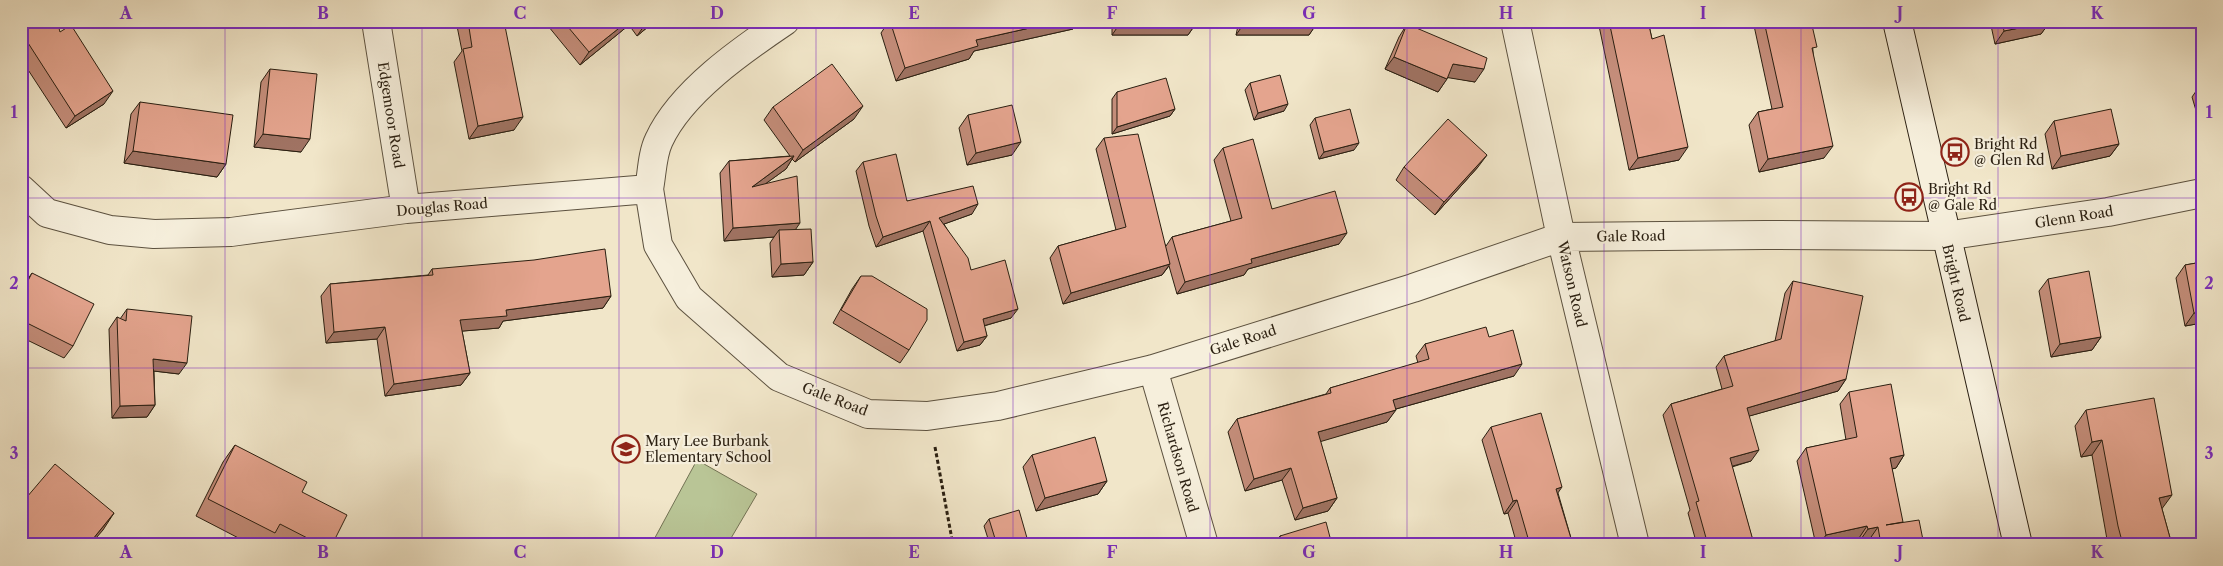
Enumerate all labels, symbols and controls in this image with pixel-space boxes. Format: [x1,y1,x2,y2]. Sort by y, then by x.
text: A [119,3,133,23]
text: B [317,3,329,23]
text: C [514,3,526,23]
text: D [710,3,724,23]
text: E [908,3,920,23]
text: F [1107,3,1118,23]
text: G [1302,3,1316,23]
text: H [1499,3,1513,23]
text: I [1700,3,1707,23]
text: J [1894,3,1903,23]
text: K [2091,3,2105,23]
street label: Edgemoor Road [374,60,408,170]
text: 1 [10,102,18,122]
text: 1 [2205,102,2213,122]
place label: Bright Rd @ Glen Rd [1974,135,2045,169]
bus stop icon: Bright Rd @ Glen Rd [1940,137,1970,167]
place label: Bright Rd @ Gale Rd [1928,180,1998,214]
bus stop icon: Bright Rd @ Gale Rd [1894,182,1924,212]
street label: Douglas Road [395,194,489,220]
street label: Glenn Road [2034,202,2115,232]
street label: Gale Road [1596,226,1666,246]
street label: Watson Road [1553,238,1591,329]
street label: Bright Road [1938,242,1974,324]
text: 2 [9,273,19,293]
text: 2 [2204,273,2214,293]
street label: Gale Road [1207,321,1279,359]
street label: Gale Road [800,378,871,420]
street label: Richardson Road [1154,400,1202,515]
place label: Mary Lee Burbank Elementary School [645,432,771,466]
school or university icon: Mary Lee Burbank Elementary School [611,434,641,464]
text: 3 [9,443,19,463]
text: 3 [2204,443,2214,463]
text: A [119,542,133,562]
text: B [317,542,329,562]
text: C [514,542,526,562]
text: D [710,542,724,562]
text: E [908,542,920,562]
text: F [1107,542,1118,562]
text: G [1302,542,1316,562]
text: H [1499,542,1513,562]
text: I [1700,542,1707,562]
text: J [1894,542,1903,562]
text: K [2091,542,2105,562]

